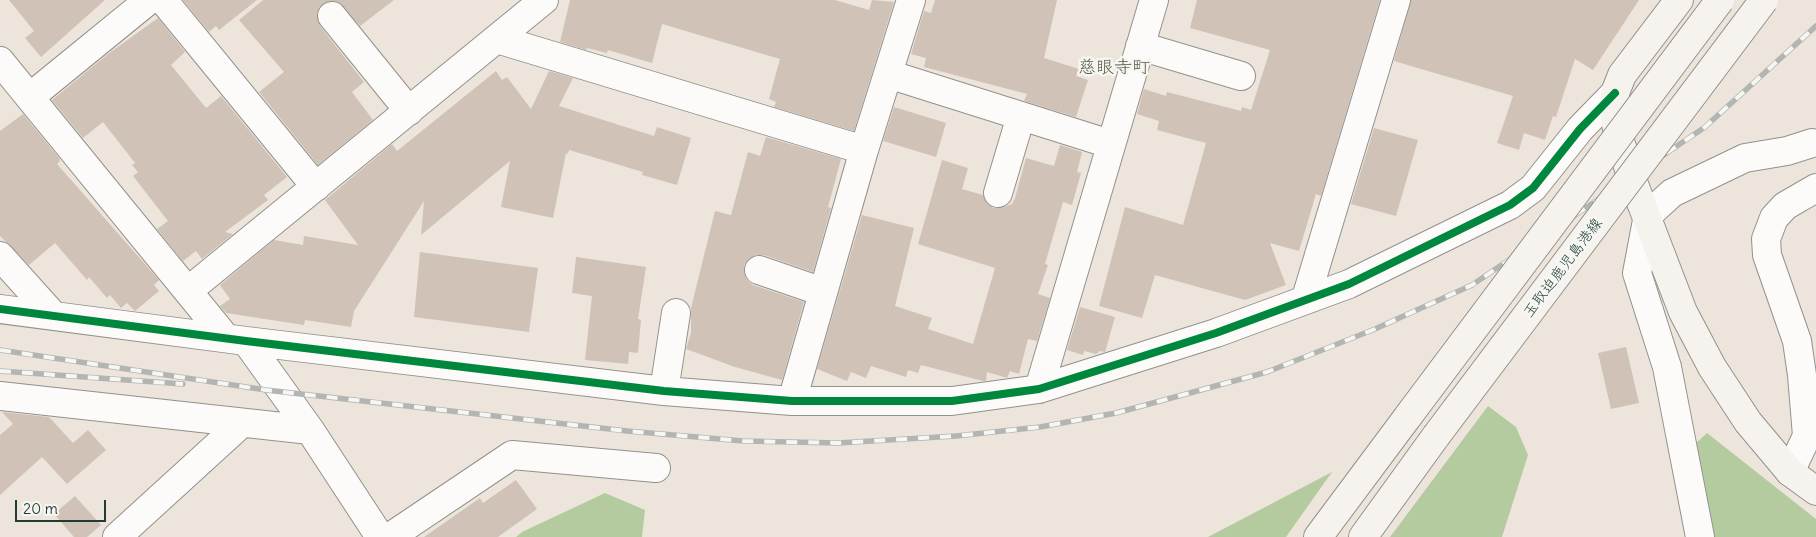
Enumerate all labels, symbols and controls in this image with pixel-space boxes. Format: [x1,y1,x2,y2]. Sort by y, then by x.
district label: 慈眼寺町 [1078,57,1150,79]
street label: 玉取迫鹿児島港線 [1520,215,1606,321]
scale bar [18,490,109,522]
text: 20 m [23,499,58,518]

